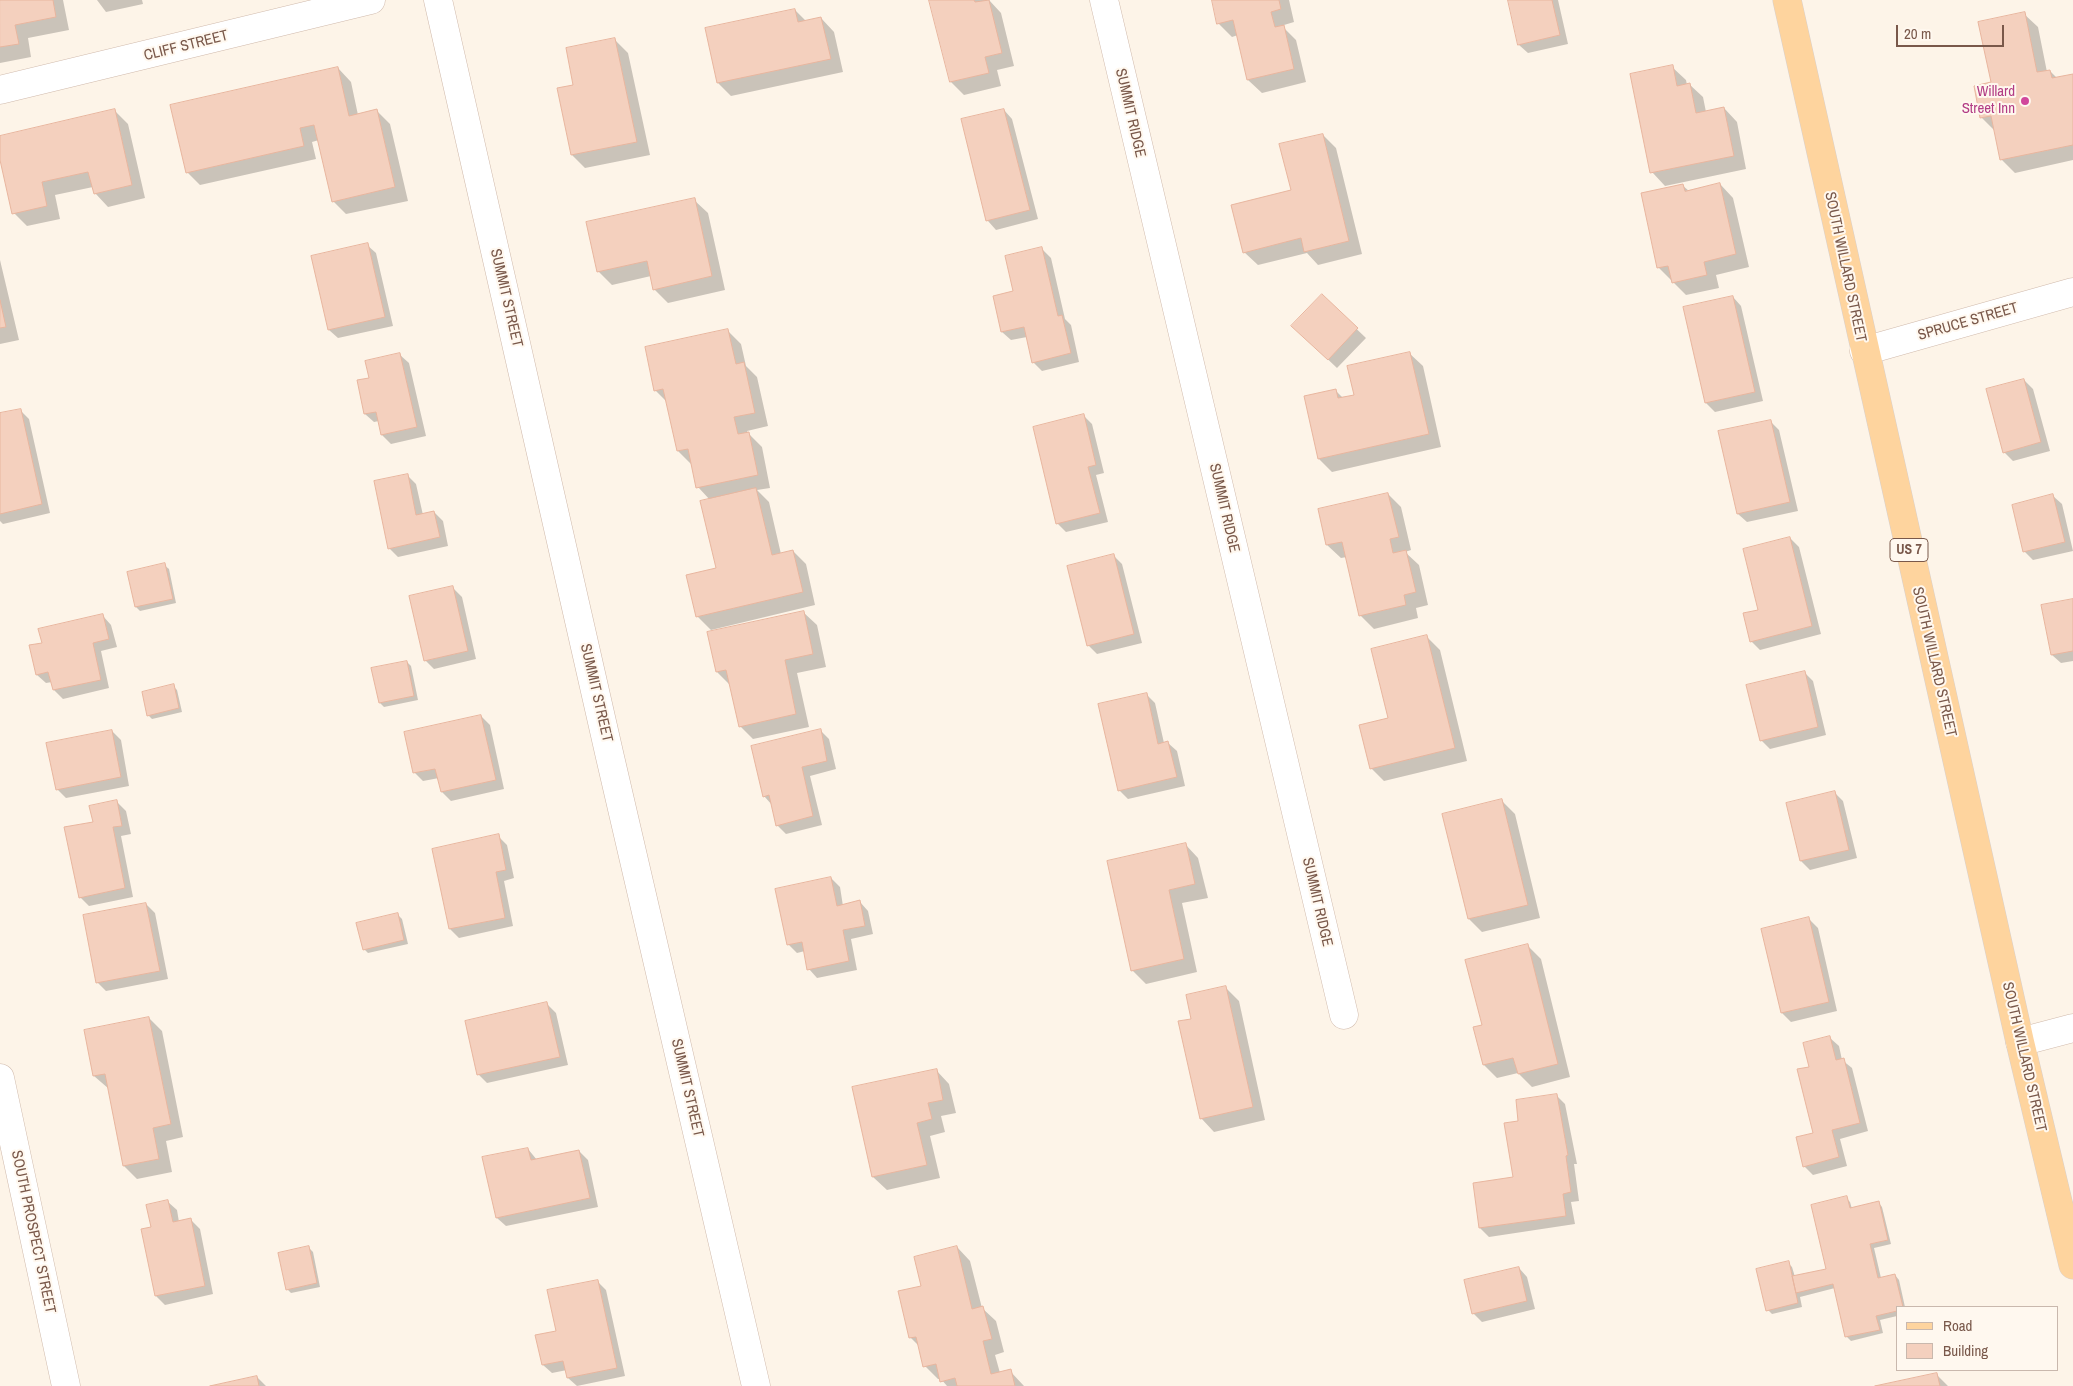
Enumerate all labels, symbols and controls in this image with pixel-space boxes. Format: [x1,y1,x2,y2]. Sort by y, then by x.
scale bar [1898,15,2006,47]
text: 20 m [1904,23,1931,44]
street label: CLIFF STREET [142,27,230,65]
street label: SUMMIT RIDGE [1111,67,1149,159]
place label: Willard Street Inn [1962,83,2015,118]
marker: Willard Street Inn [2019,95,2031,107]
street label: SOUTH WILLARD STREET [1820,190,1870,344]
street label: SUMMIT STREET [486,247,526,349]
street label: SPRUCE STREET [1916,299,2020,345]
street label: SUMMIT RIDGE [1205,462,1243,554]
road number: US 7 [1890,538,1928,562]
street label: SOUTH WILLARD STREET [1908,585,1960,739]
street label: SUMMIT STREET [576,642,616,744]
street label: SUMMIT RIDGE [1298,856,1336,948]
street label: SOUTH WILLARD STREET [1998,980,2050,1134]
street label: SUMMIT STREET [667,1037,707,1139]
street label: SOUTH PROSPECT STREET [7,1149,59,1315]
legend [1896,1306,2058,1371]
text: Road [1943,1315,1972,1336]
text: Building [1943,1340,1988,1361]

